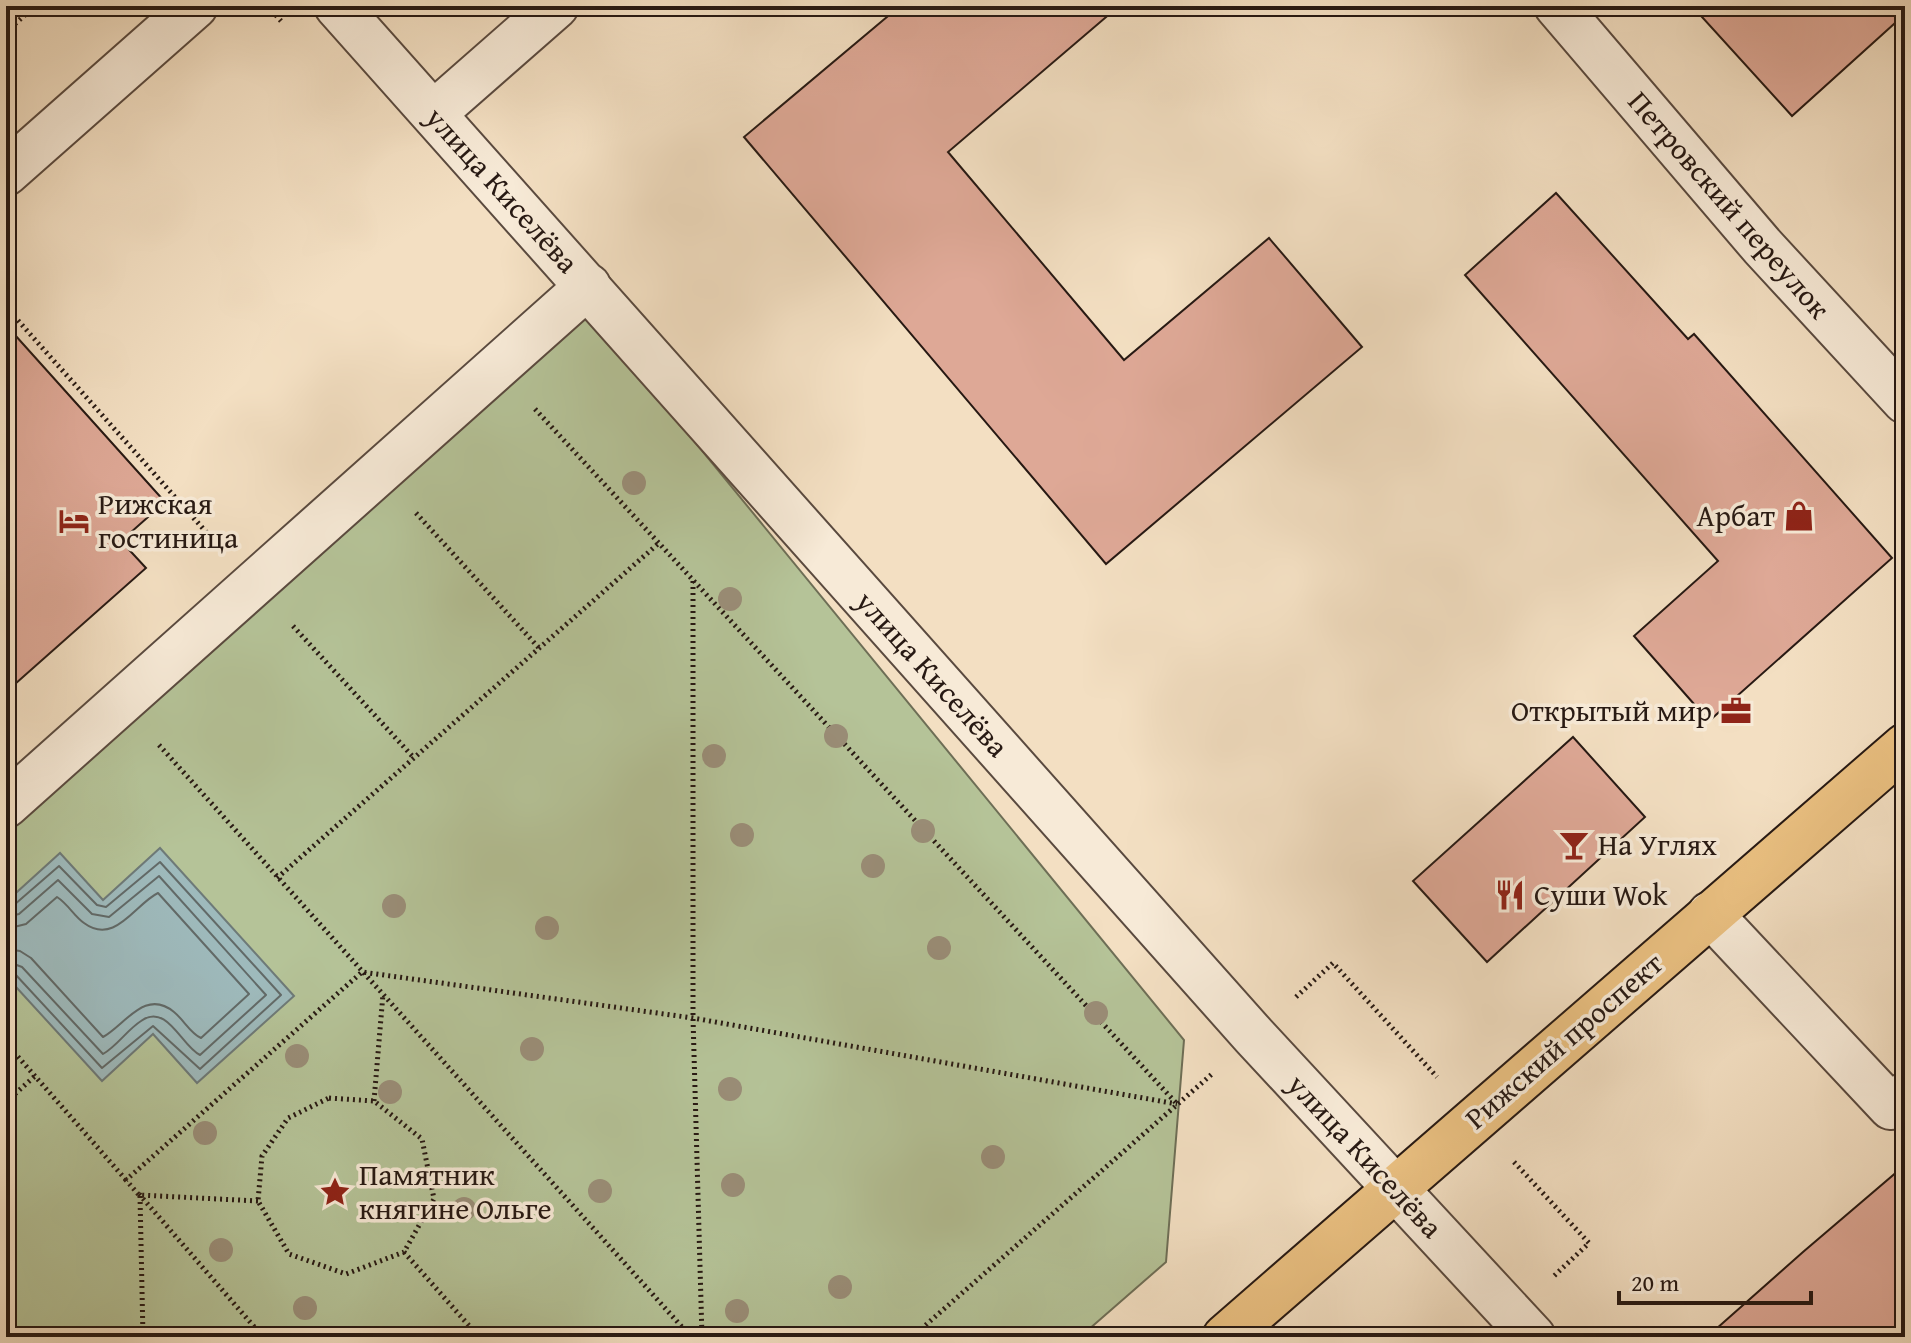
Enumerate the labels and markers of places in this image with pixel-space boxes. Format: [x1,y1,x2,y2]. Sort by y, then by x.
place label: Рижская гостиница [98,481,239,559]
place label: Арбат [1696,493,1776,537]
shop icon: Арбат [1782,499,1816,533]
hotel icon: Рижская гостиница [57,504,91,538]
place label: Открытый мир [1511,688,1712,732]
office icon: Открытый мир [1719,694,1753,728]
place label: На Углях [1598,822,1717,866]
bar icon: На Углях [1557,828,1591,862]
place label: Суши Wok [1534,872,1668,916]
restaurant icon: Суши Wok [1493,878,1527,912]
place label: Памятник княгине Ольге [359,1152,552,1230]
place icon: Памятник княгине Ольге [318,1175,352,1209]

